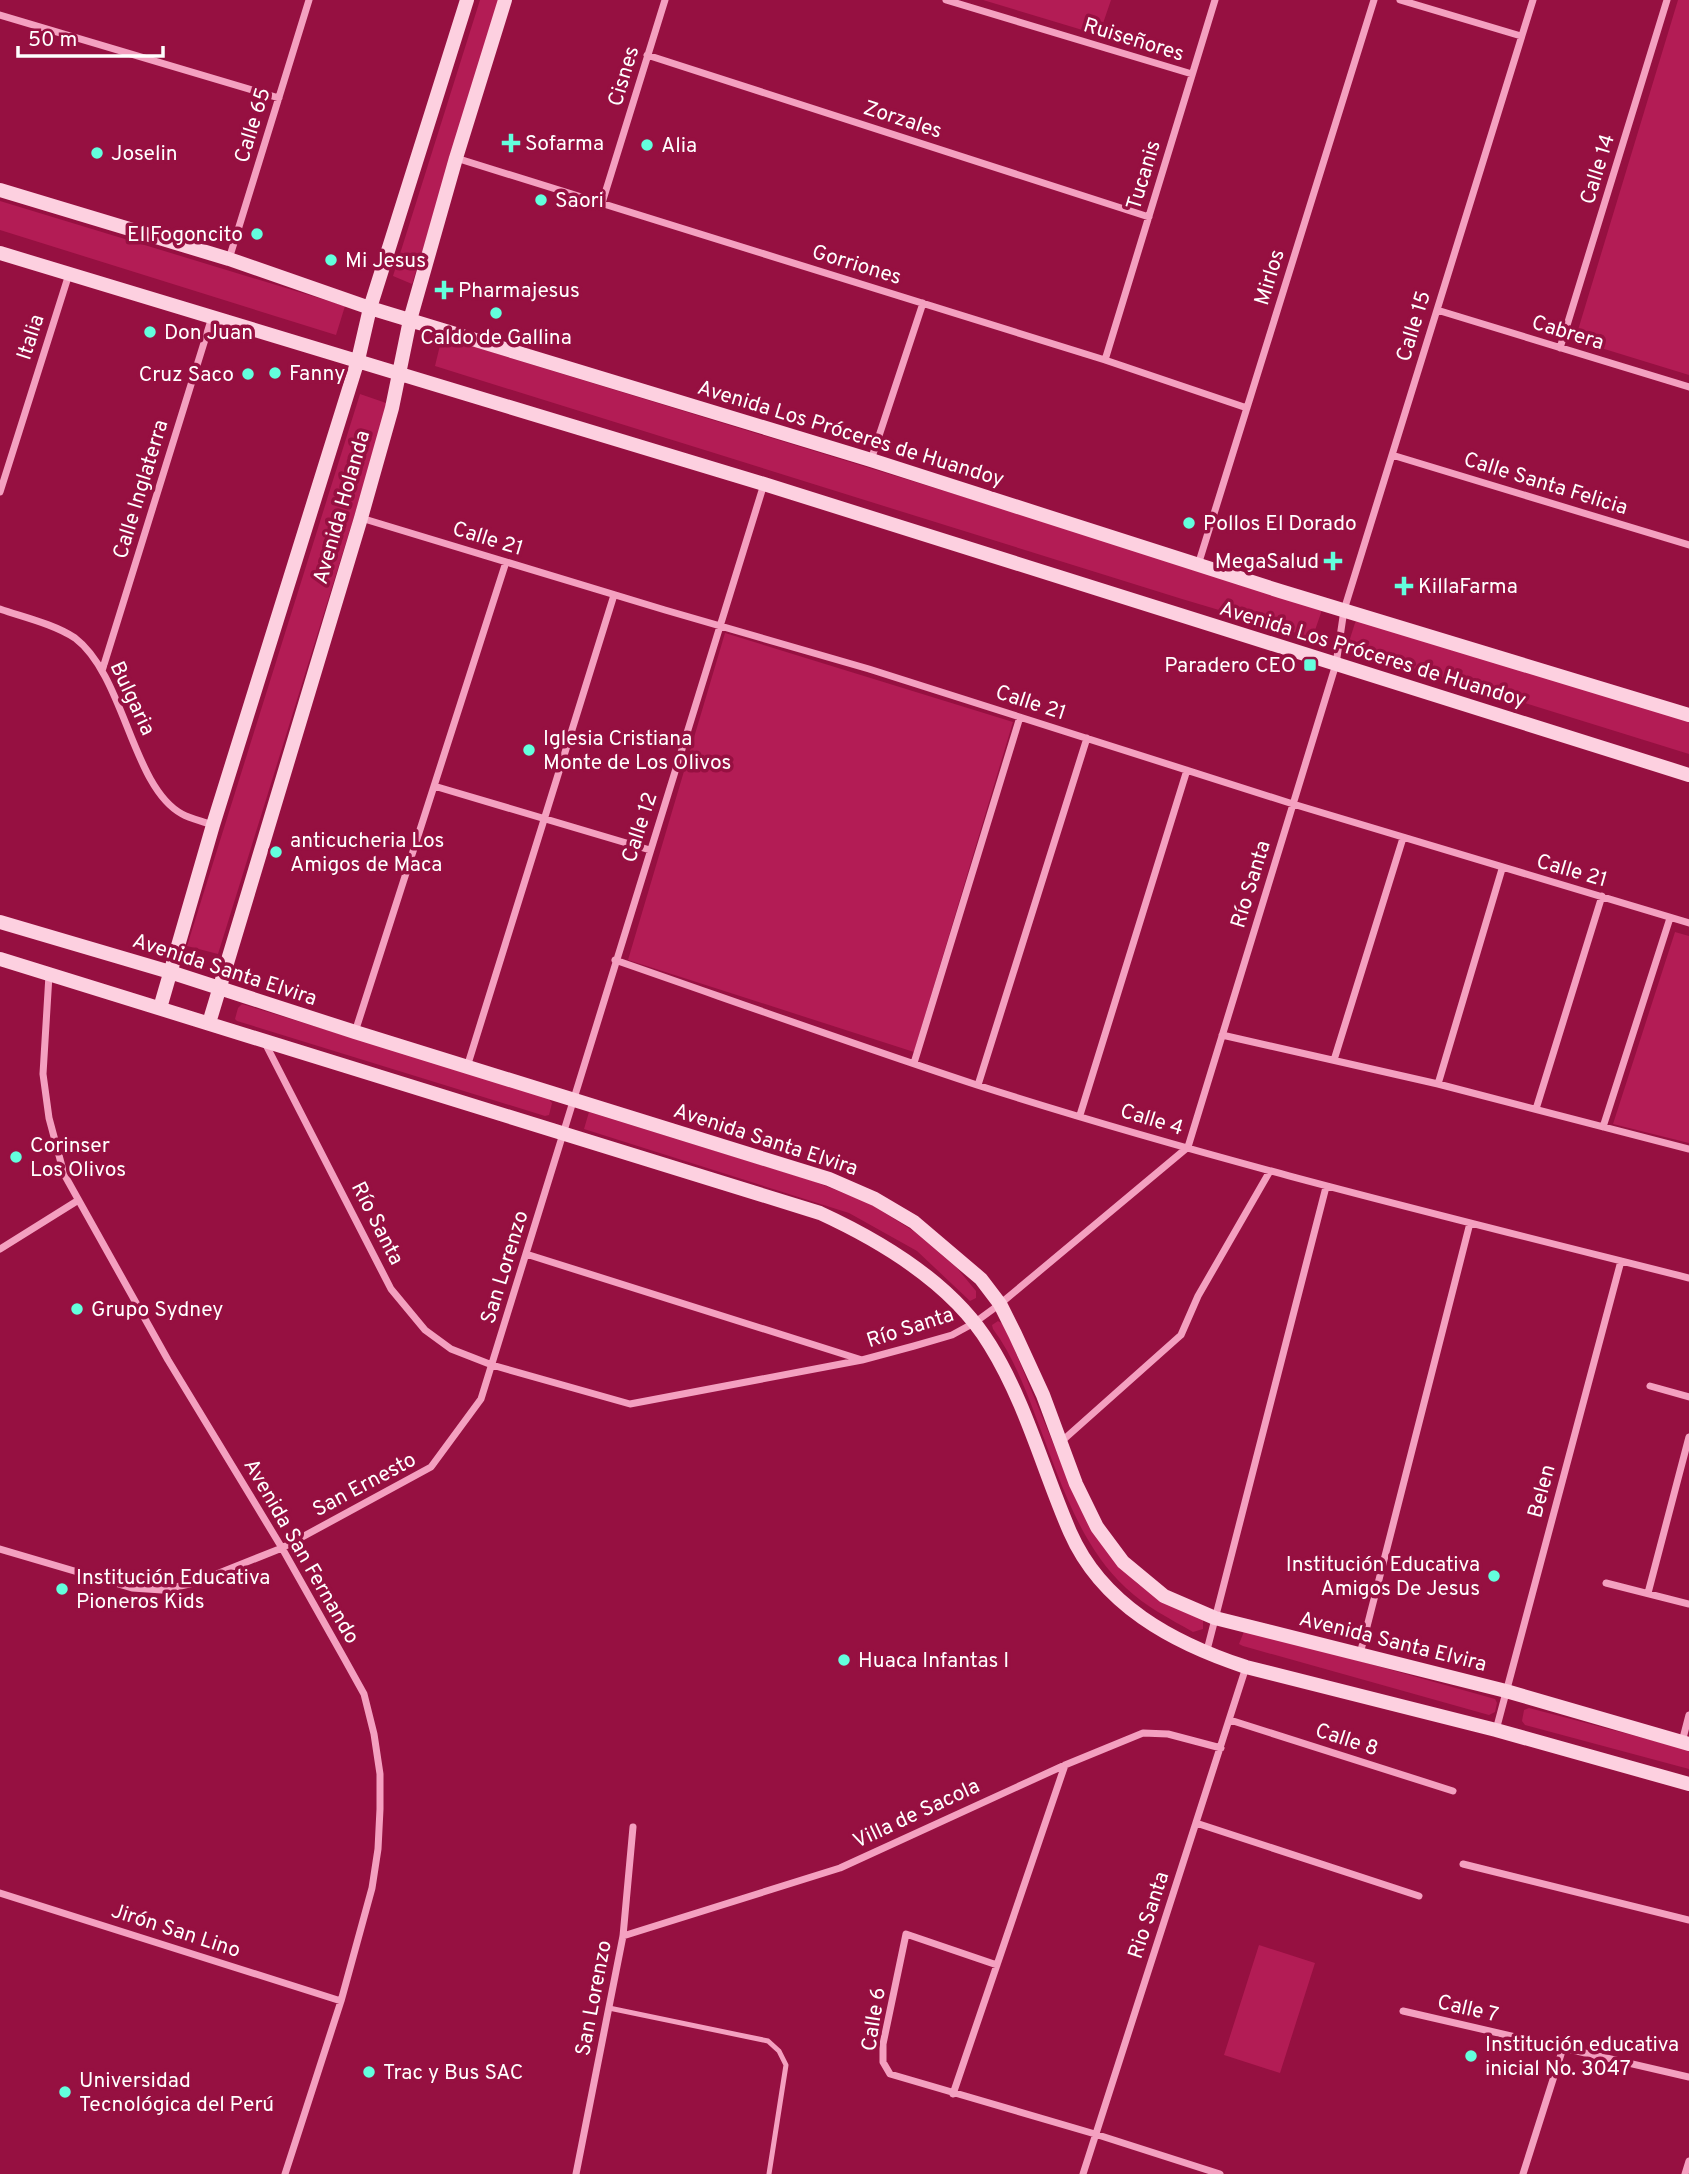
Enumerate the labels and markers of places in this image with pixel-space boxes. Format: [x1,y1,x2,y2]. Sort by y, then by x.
place label: Sofarma [525,131,604,158]
place label: Alia [661,133,697,160]
marker: Sofarma [503,135,519,151]
marker: Alia [639,137,655,153]
place label: Joselin [111,141,178,168]
marker: Joselin [89,145,105,161]
place label: Saori [555,188,604,215]
marker: Saori [533,192,549,208]
place label: El Fogoncito [127,222,243,249]
marker: El Fogoncito [249,226,265,242]
place label: Mi Jesus [345,248,426,275]
marker: Mi Jesus [323,252,339,268]
place label: Pharmajesus [458,278,580,305]
marker: Pharmajesus [436,282,452,298]
marker: Caldo de Gallina [488,305,504,321]
place label: Don Juan [164,320,253,347]
marker: Don Juan [142,324,158,340]
place label: Caldo de Gallina [420,325,572,352]
place label: Fanny [289,361,345,388]
place label: Cruz Saco [139,362,234,389]
marker: Fanny [267,365,283,381]
marker: Cruz Saco [240,366,256,382]
place label: Pollos El Dorado [1203,511,1357,538]
marker: Pollos El Dorado [1181,515,1197,531]
place label: MegaSalud [1215,549,1319,576]
marker: MegaSalud [1325,553,1341,569]
place label: KillaFarma [1418,574,1518,601]
marker: KillaFarma [1396,578,1412,594]
place label: Paradero CEO [1164,653,1296,680]
marker: Paradero CEO [1302,657,1318,673]
place label: Iglesia Cristiana Monte de Los Olivos [543,726,731,777]
marker: Iglesia Cristiana Monte de Los Olivos [521,742,537,758]
place label: anticucheria Los Amigos de Maca [290,828,444,879]
marker: anticucheria Los Amigos de Maca [268,844,284,860]
place label: Corinser Los Olivos [30,1133,126,1184]
marker: Corinser Los Olivos [8,1149,24,1165]
place label: Grupo Sydney [91,1297,223,1324]
marker: Grupo Sydney [69,1301,85,1317]
place label: Institución Educativa Amigos De Jesus [1286,1552,1480,1603]
place label: Institución Educativa Pioneros Kids [76,1565,270,1616]
marker: Institución Educativa Amigos De Jesus [1486,1568,1502,1584]
marker: Institución Educativa Pioneros Kids [54,1581,70,1597]
place label: Huaca Infantas I [858,1648,1009,1675]
marker: Huaca Infantas I [836,1652,852,1668]
place label: Institución educativa inicial No. 3047 [1485,2032,1679,2083]
marker: Institución educativa inicial No. 3047 [1463,2048,1479,2064]
place label: Trac y Bus SAC [383,2060,523,2087]
marker: Trac y Bus SAC [361,2064,377,2080]
place label: Universidad Tecnológica del Perú [79,2068,274,2119]
marker: Universidad Tecnológica del Perú [57,2084,73,2100]

